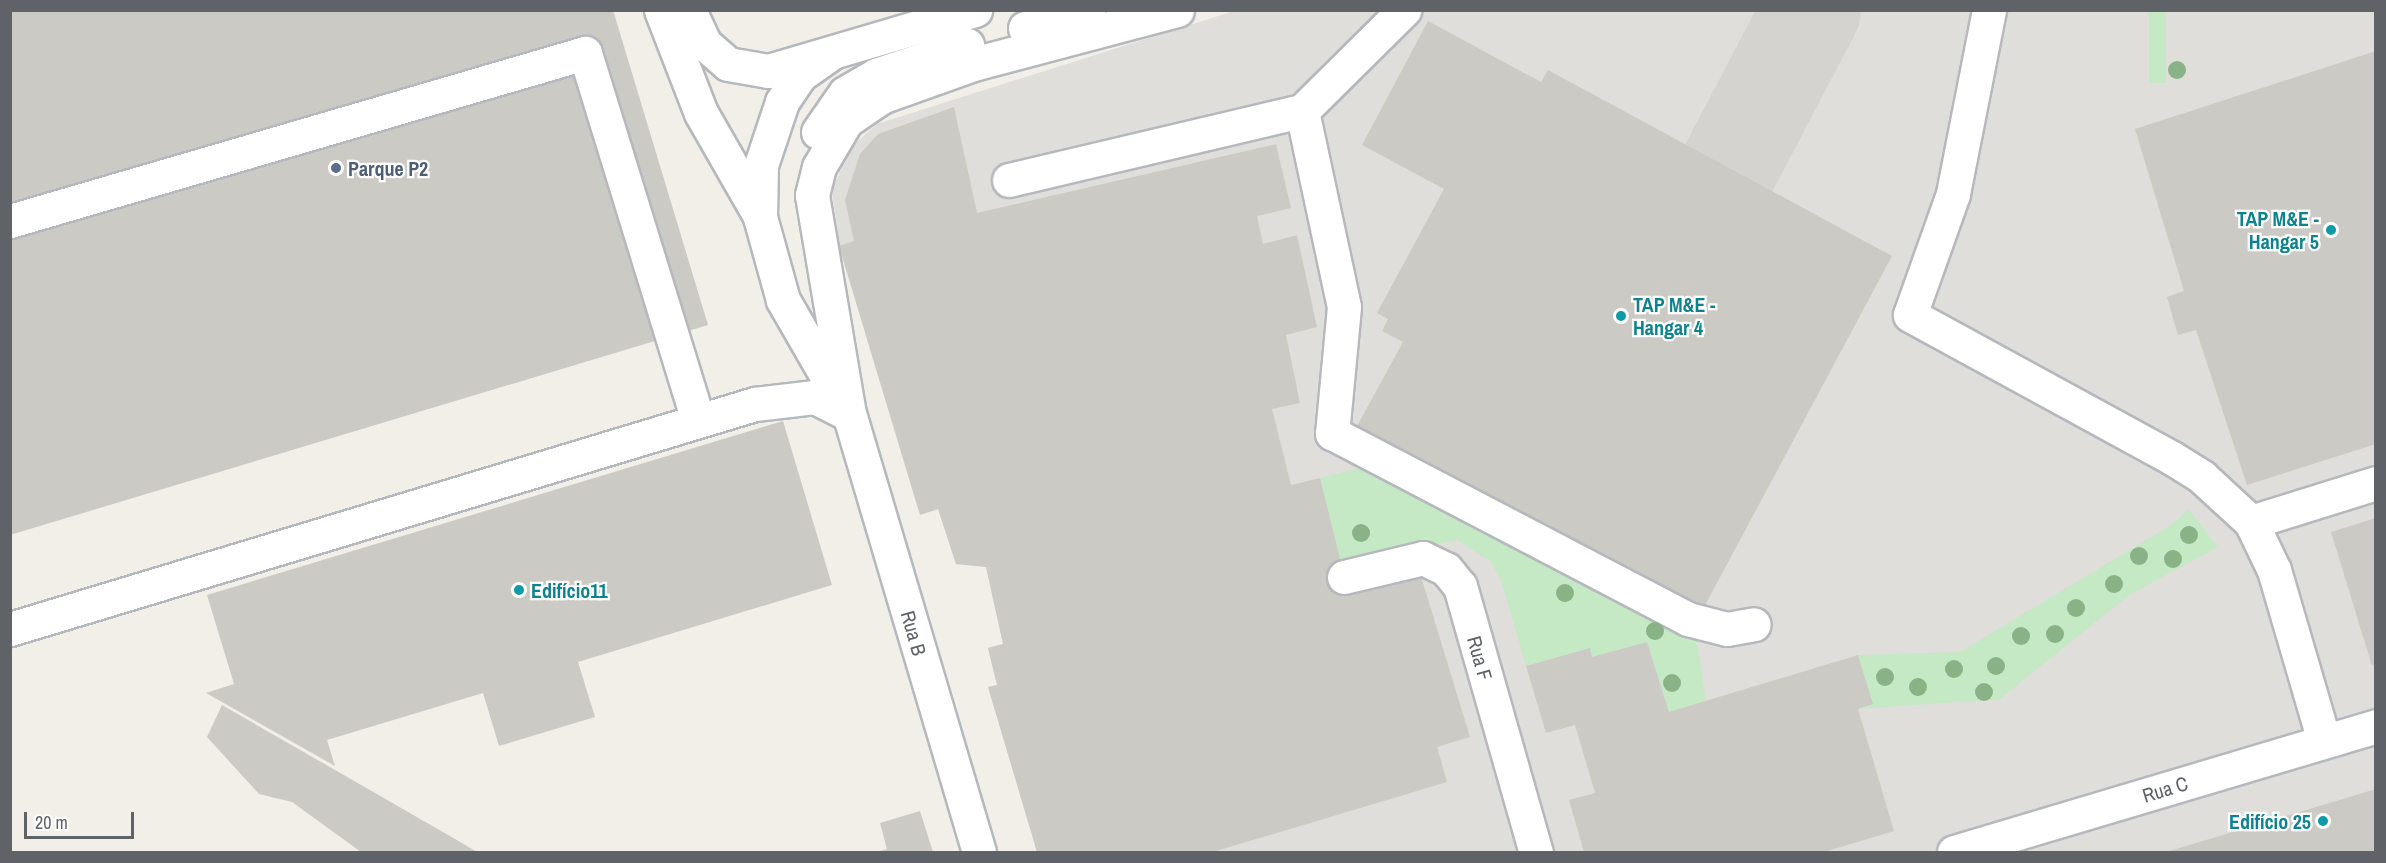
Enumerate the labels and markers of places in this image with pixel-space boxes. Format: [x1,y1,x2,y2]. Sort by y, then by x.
place label: Parque P2 [348,156,428,180]
marker: Parque P2 [329,161,343,175]
place label: TAP M&E - Hangar 5 [2236,207,2319,254]
marker: TAP M&E - Hangar 5 [2324,223,2338,237]
place label: TAP M&E - Hangar 4 [1633,292,1716,339]
marker: TAP M&E - Hangar 4 [1614,309,1628,323]
place label: Edifício11 [531,578,608,602]
marker: Edifício11 [512,583,526,597]
place label: Edifício 25 [2229,809,2311,833]
marker: Edifício 25 [2316,814,2330,828]

